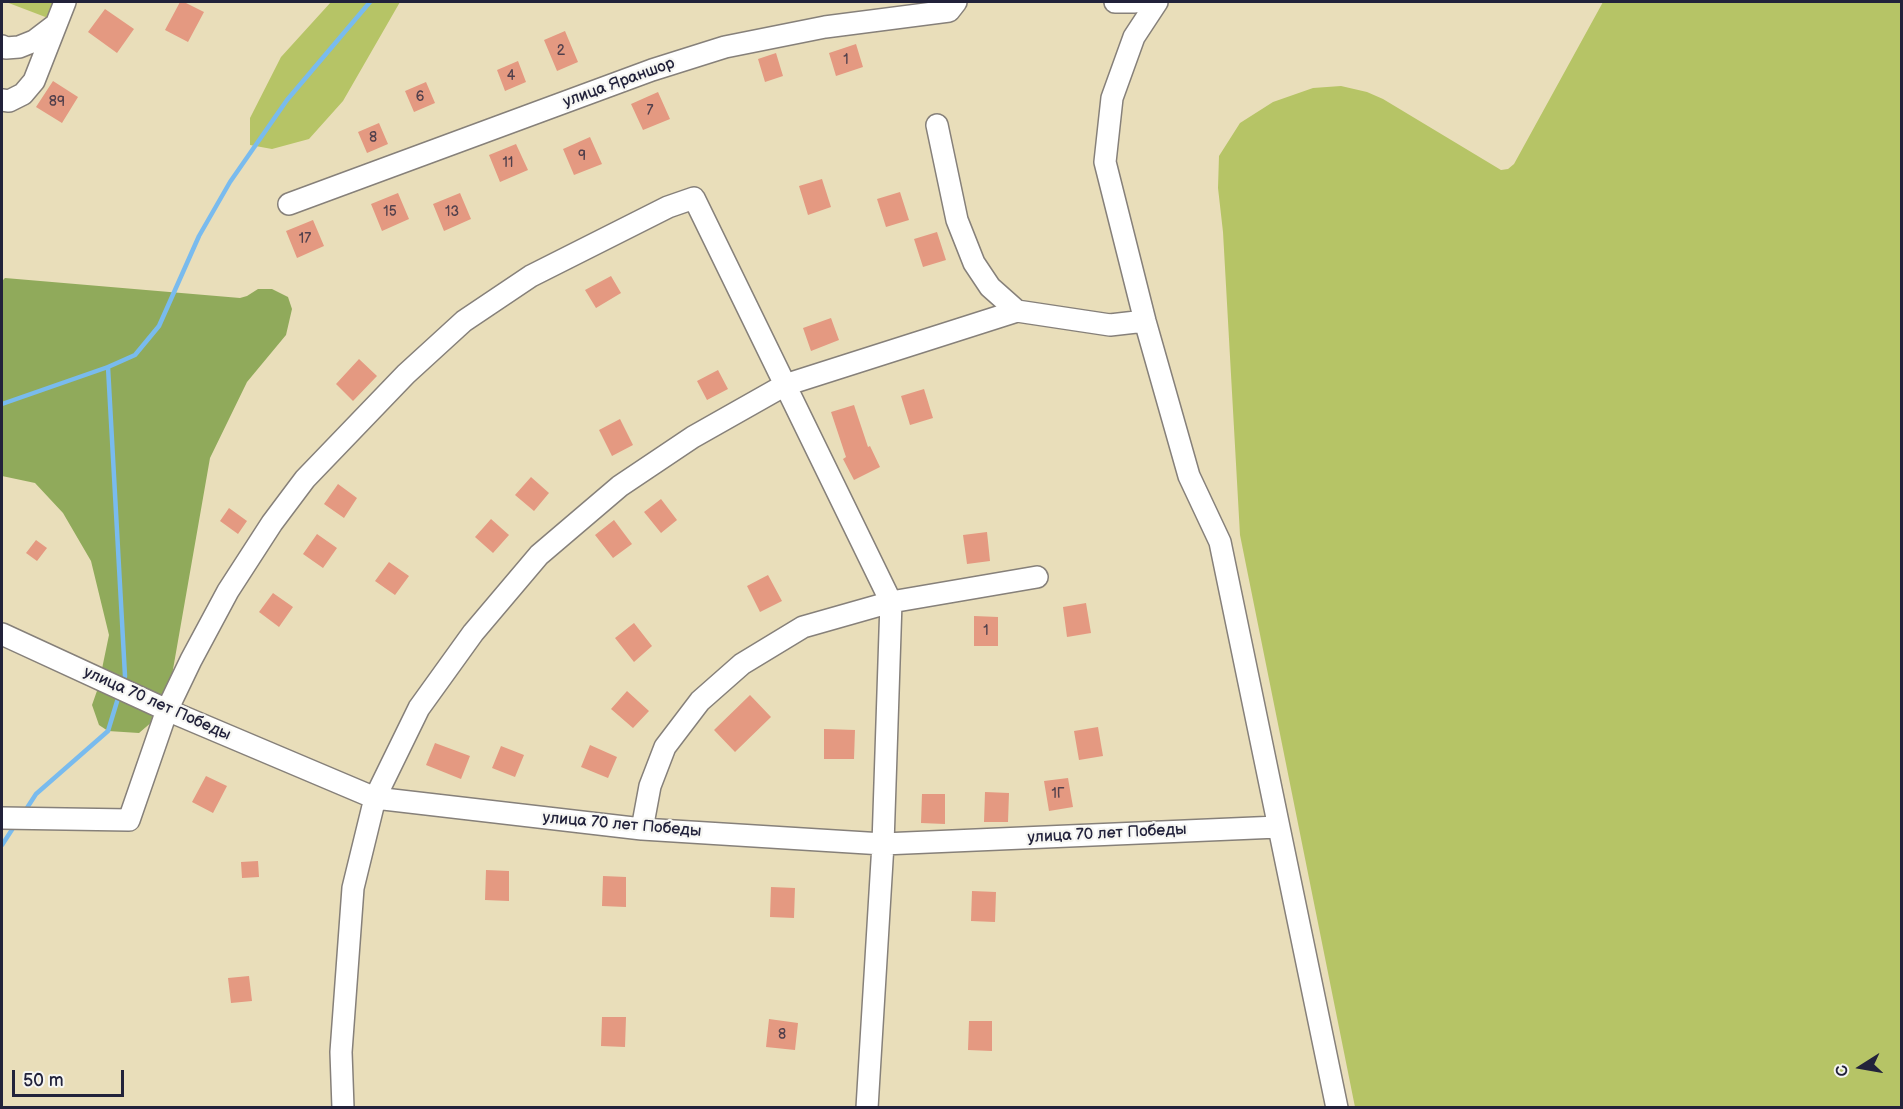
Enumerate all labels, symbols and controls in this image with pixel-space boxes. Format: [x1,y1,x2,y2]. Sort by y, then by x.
house number: 2 [557,43,565,59]
house number: 1 [843,52,849,68]
street label: улица Яраншор [561,54,677,112]
house number: 4 [507,68,515,84]
house number: 6 [416,89,424,105]
house number: 89 [49,94,65,110]
house number: 7 [647,103,653,119]
house number: 8 [369,130,377,146]
house number: 9 [578,148,586,164]
house number: 11 [503,155,513,171]
house number: 15 [383,204,397,220]
house number: 13 [445,204,459,220]
house number: 17 [299,231,311,247]
house number: 1 [983,623,989,639]
street label: улица 70 лет Победы [80,663,234,745]
house number: 1Г [1051,786,1065,802]
street label: улица 70 лет Победы [542,808,702,842]
street label: улица 70 лет Победы [1027,820,1187,848]
house number: 8 [778,1027,786,1043]
north arrow [1831,1037,1891,1097]
scale bar [15,1058,128,1096]
text: С [1832,1063,1853,1078]
text: 50 m [23,1070,64,1091]

